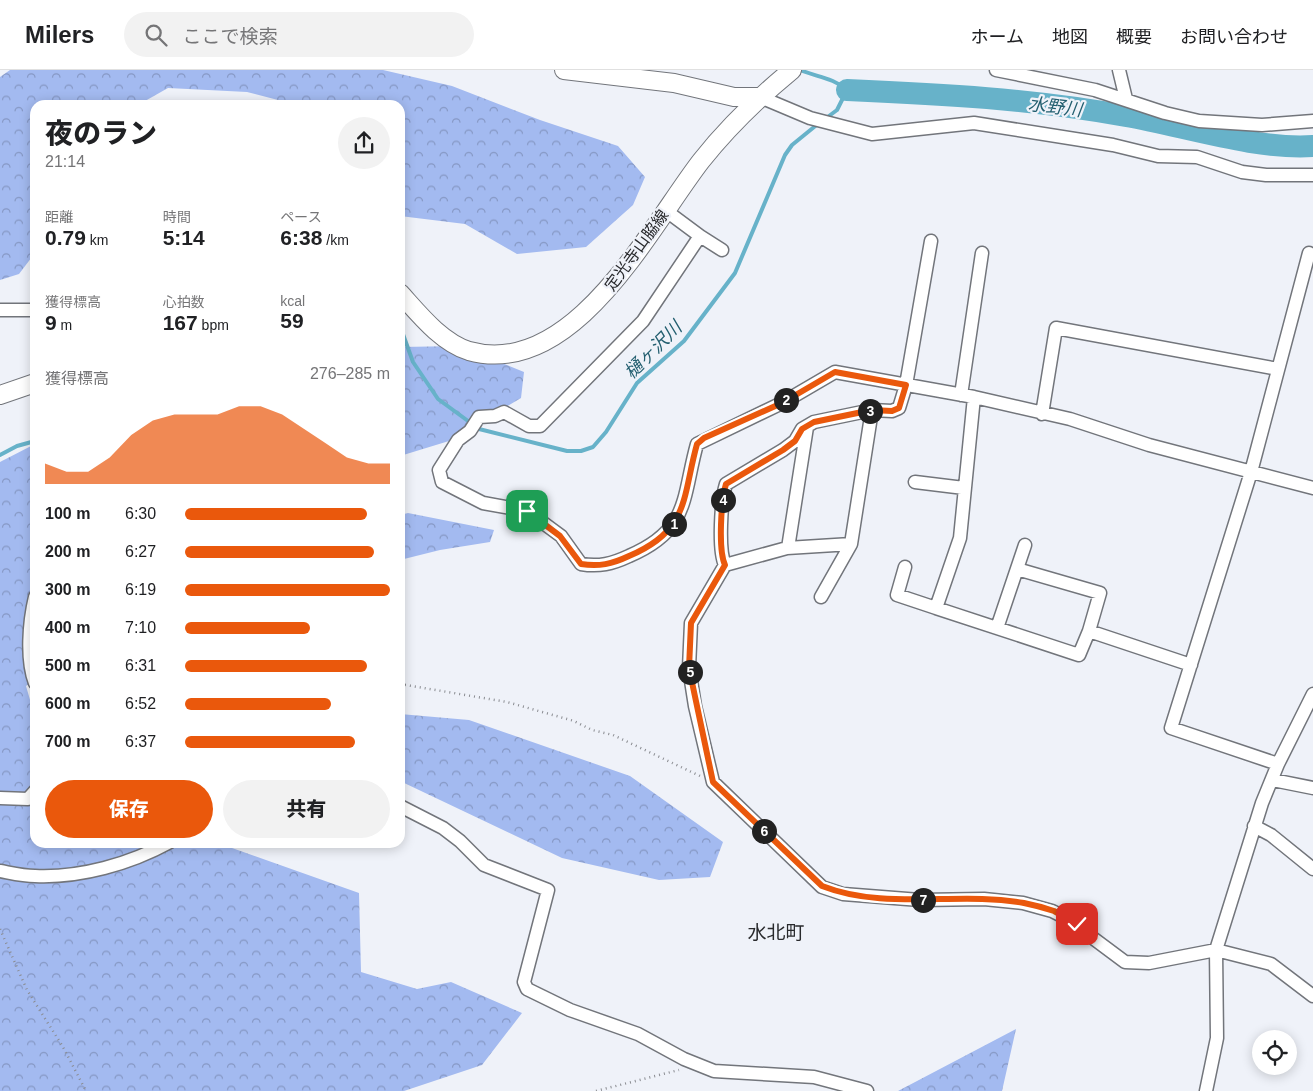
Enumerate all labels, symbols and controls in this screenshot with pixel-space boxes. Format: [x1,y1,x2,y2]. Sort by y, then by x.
search box [124,12,474,57]
text: Milers [25,21,94,48]
icon: search [142,21,170,49]
text: ここで検索 [182,26,277,47]
text: ホーム [971,27,1024,47]
text: 地図 [1052,27,1088,47]
text: 概要 [1116,27,1152,47]
text: お問い合わせ [1180,27,1288,47]
water label: 水野川 [1027,94,1085,120]
button: share [338,117,390,169]
text: 夜のラン [45,118,157,149]
text: 21:14 [45,153,85,170]
street label: 定光寺山脇線 [601,206,671,294]
text: 距離 [45,209,73,225]
text: 時間 [163,209,191,225]
text: ペース [280,209,322,225]
text: 0.79 [45,226,86,249]
text: 5:14 [163,226,205,249]
text: 6:38 [280,226,322,249]
text: km [86,232,108,248]
text: /km [322,232,349,248]
text: kcal [280,293,305,309]
text: 獲得標高 [45,294,101,310]
text: 心拍数 [163,294,205,310]
text: 59 [280,309,304,332]
text: 9 [45,311,57,334]
text: 167 [163,311,198,334]
water label: 樋ヶ沢川 [620,316,687,383]
text: m [57,317,72,333]
text: bpm [198,317,229,333]
text: 276–285 m [310,365,390,382]
text: 獲得標高 [45,370,109,387]
pin: 2 [774,388,798,412]
text: 2 [783,392,790,408]
pin: 3 [858,398,882,424]
text: 3 [867,403,874,419]
pin: 4 [710,488,736,512]
pin [506,490,548,532]
text: 4 [720,492,727,508]
icon: arrive [513,497,541,525]
text: 100 m [45,505,90,522]
text: 6:30 [125,505,156,522]
pin: 1 [662,512,686,536]
text: 1 [671,516,678,532]
text: 200 m [45,543,90,560]
text: 6:27 [125,543,156,560]
text: 300 m [45,581,90,598]
text: 6:19 [125,581,156,598]
text: 400 m [45,619,90,636]
text: 7:10 [125,619,156,636]
text: 500 m [45,657,90,674]
text: 6:31 [125,657,156,674]
pin: 5 [678,660,702,684]
text: 5 [687,664,694,680]
text: 600 m [45,695,90,712]
text: 6:52 [125,695,156,712]
text: 700 m [45,733,90,750]
text: 6:37 [125,733,156,750]
button: 保存 [45,780,213,838]
button: 共有 [223,780,390,838]
pin: 6 [752,818,776,844]
text: 6 [761,823,768,839]
pin: 7 [910,888,936,912]
text: 7 [920,892,927,908]
pin [1056,903,1098,945]
icon: check [1063,910,1091,938]
district label: 水北町 [747,922,805,943]
map controls [1252,1030,1297,1075]
button: locate [1252,1030,1297,1075]

